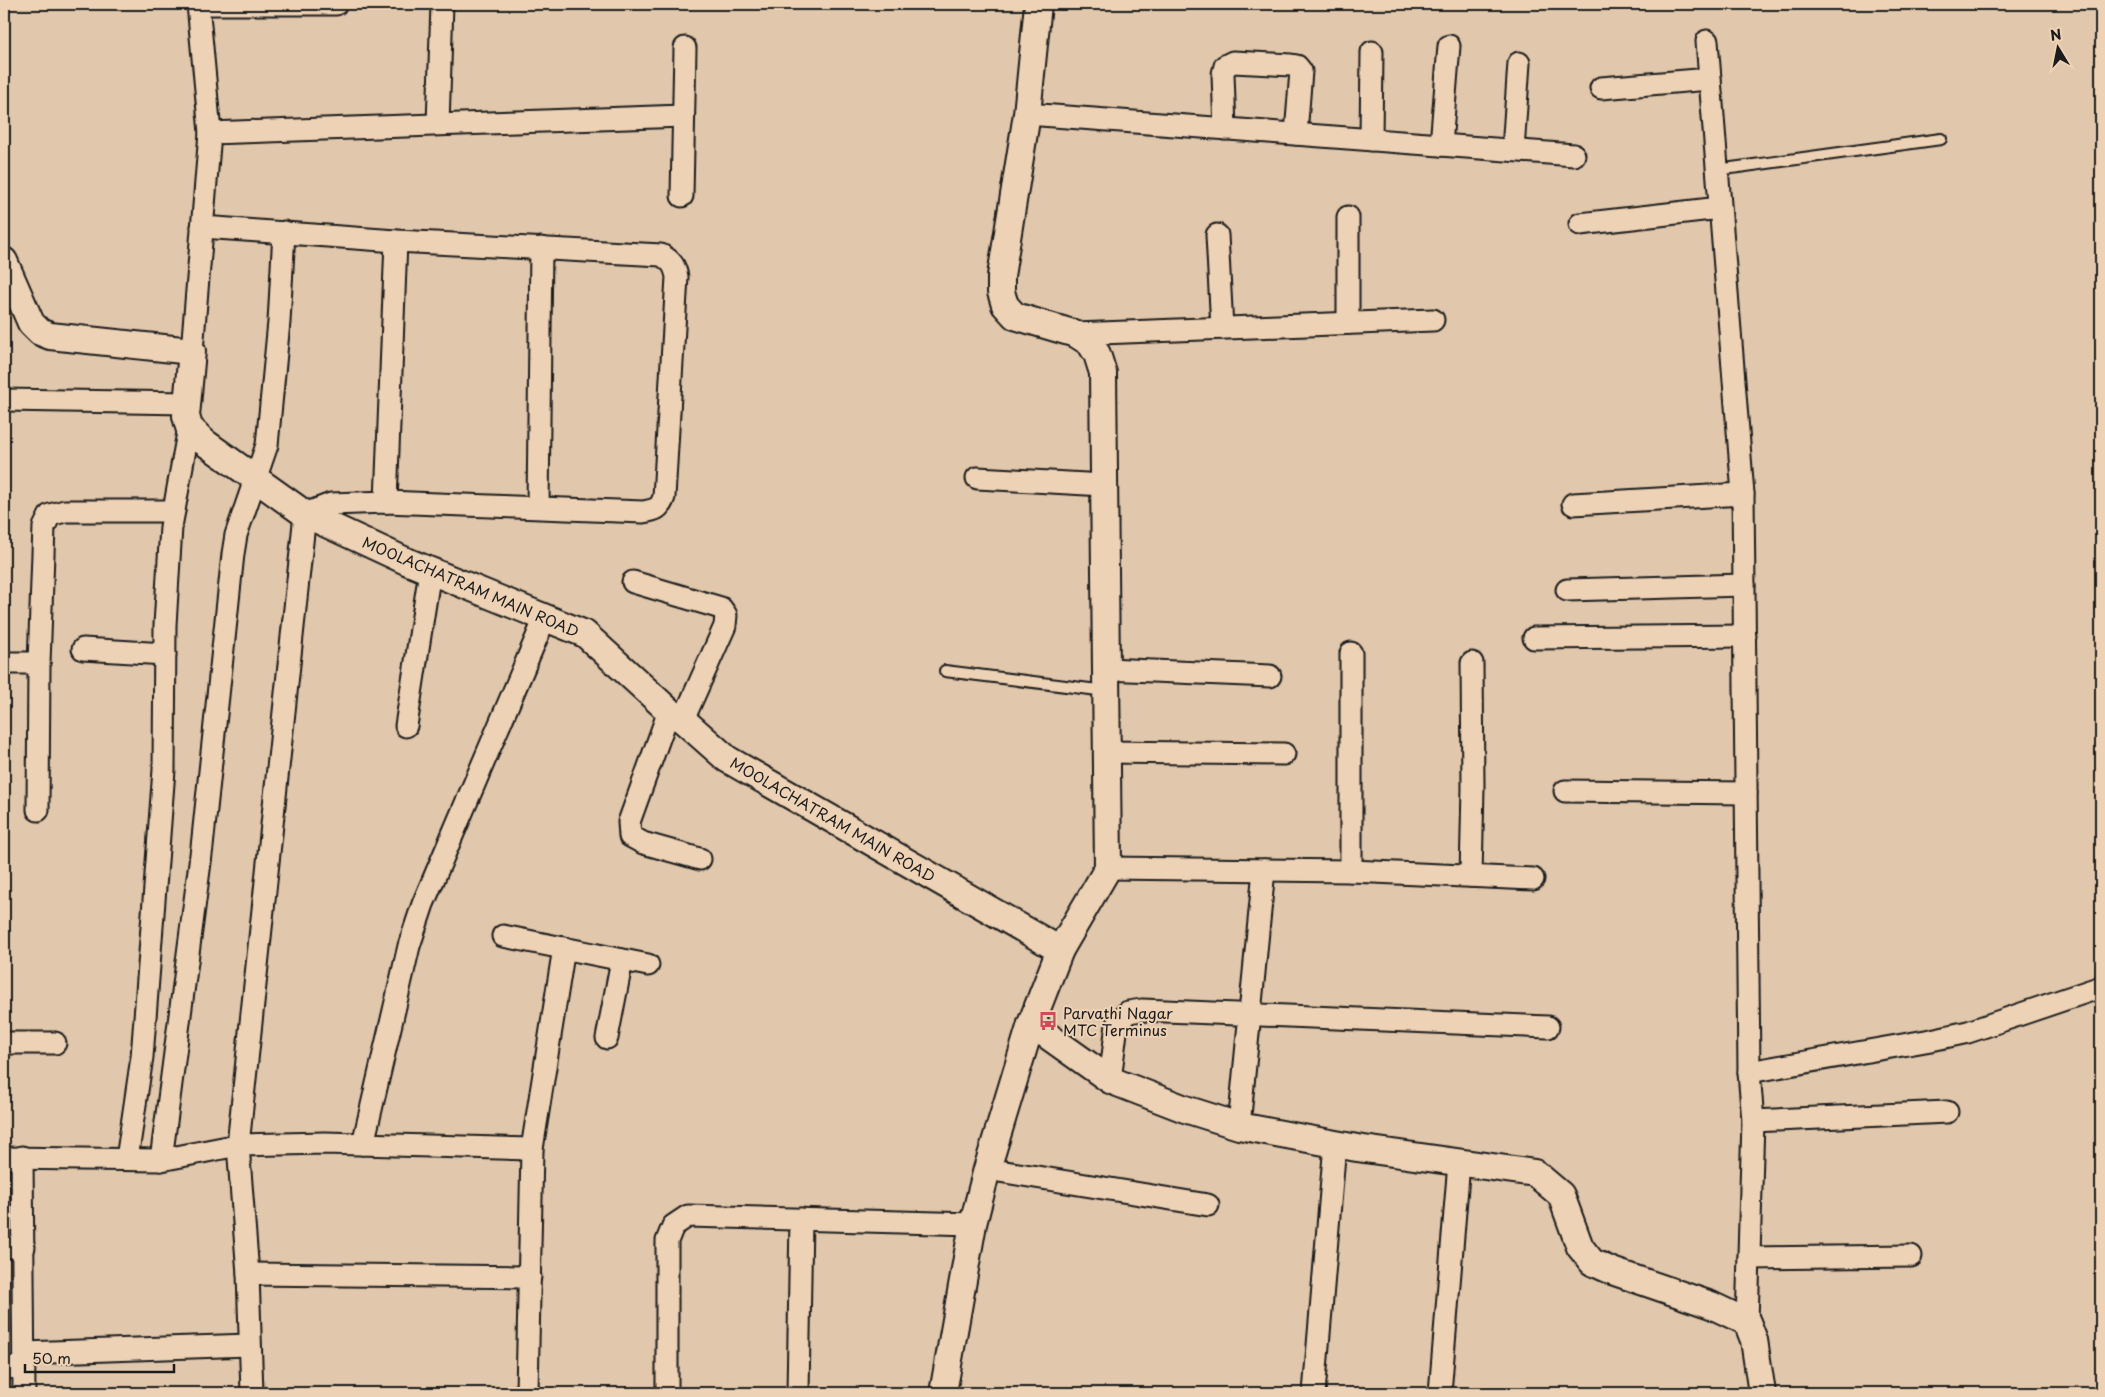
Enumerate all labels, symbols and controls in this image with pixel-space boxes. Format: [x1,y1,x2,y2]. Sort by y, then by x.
north arrow [2032,22,2082,72]
text: N [2048,23,2063,46]
street label: MOOLACHATRAM MAIN ROAD [359,530,583,642]
street label: MOOLACHATRAM MAIN ROAD [726,751,940,887]
place label: Parvathi Nagar MTC Terminus [1063,1001,1173,1041]
bus stop icon: Parvathi Nagar MTC Terminus [1037,1010,1059,1032]
scale bar [25,1342,174,1374]
text: 50 m [32,1346,71,1369]

